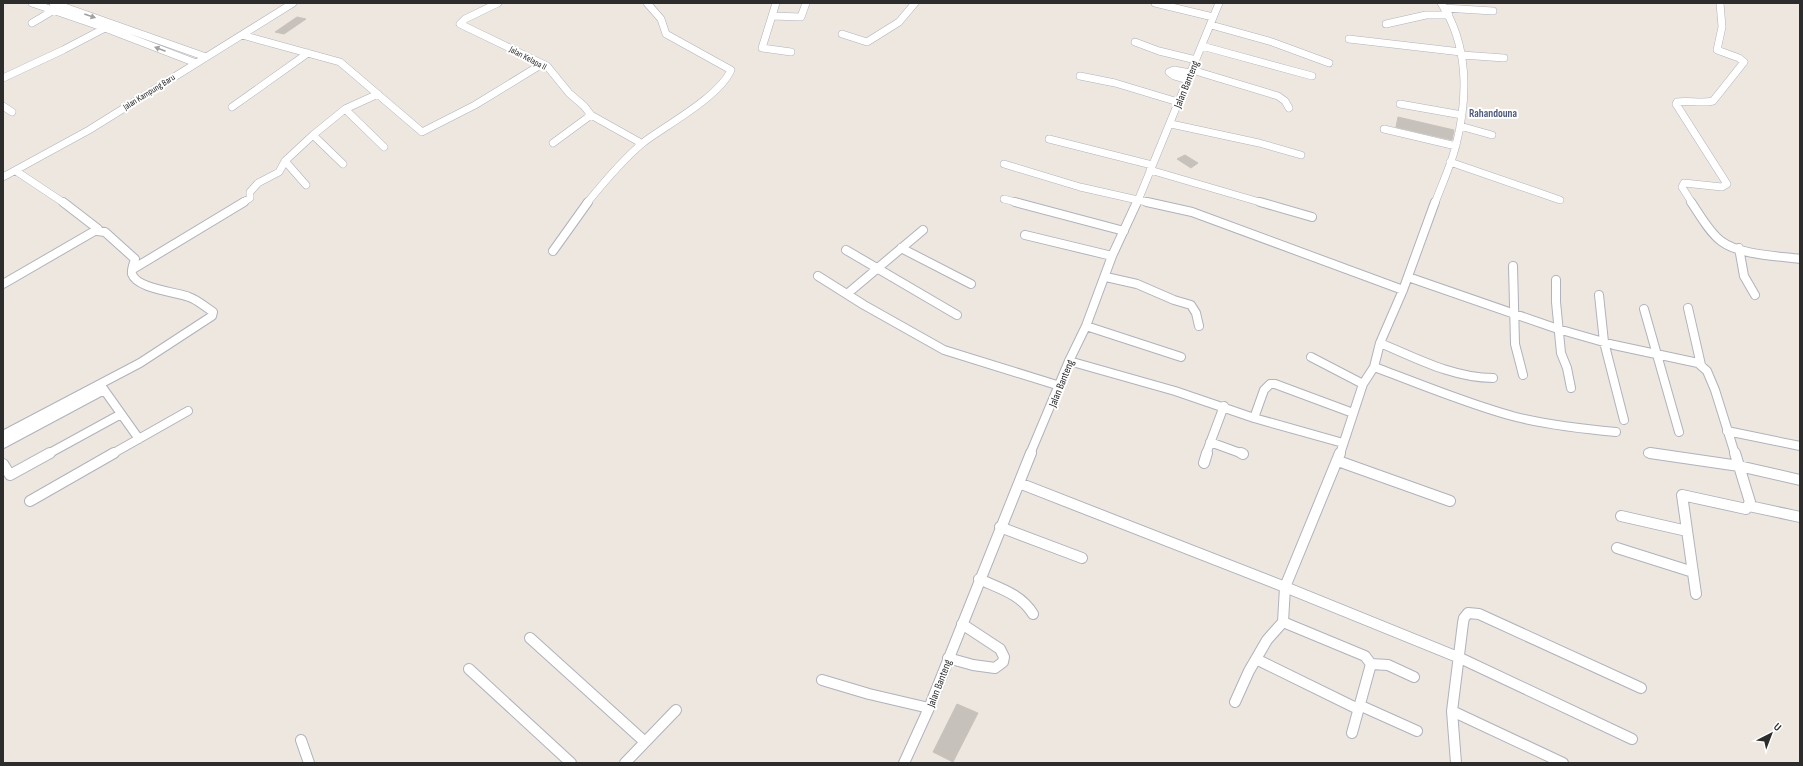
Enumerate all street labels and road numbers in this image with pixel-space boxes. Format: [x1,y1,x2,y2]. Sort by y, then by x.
street label: Jalan Kelapa II [506,44,548,73]
street label: Jalan Banteng [1171,58,1202,111]
street label: Jalan Kampung Baru [120,72,177,113]
street label: Jalan Banteng [1046,357,1077,410]
street label: Jalan Banteng [924,657,955,710]

